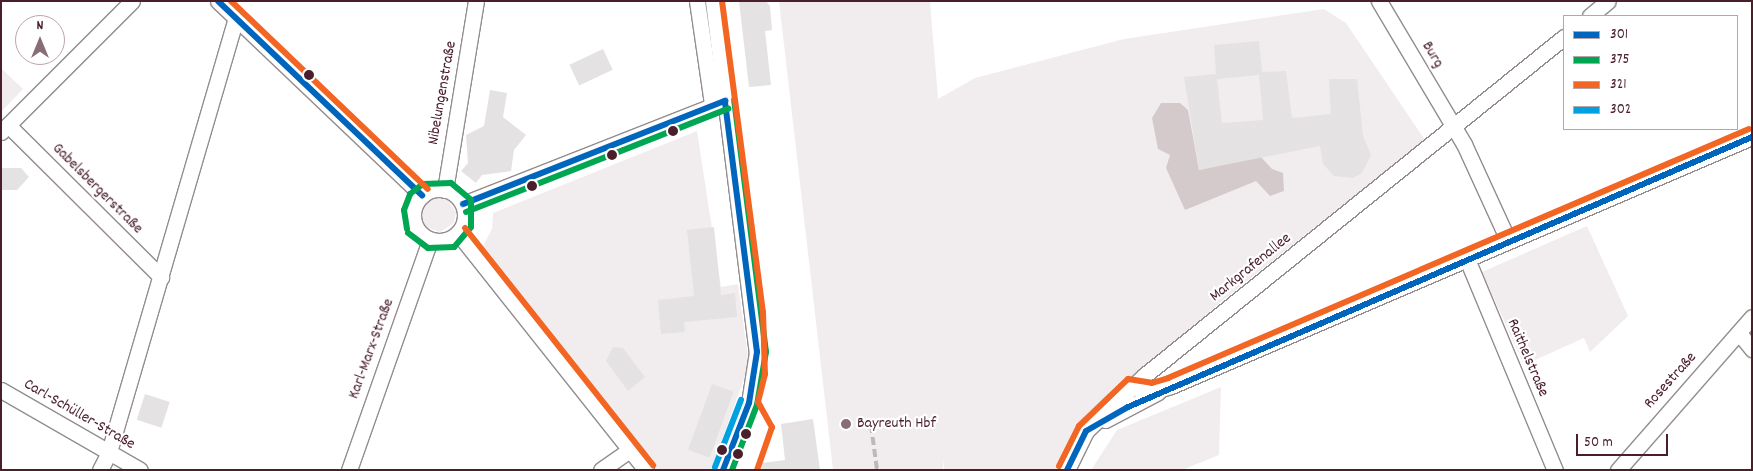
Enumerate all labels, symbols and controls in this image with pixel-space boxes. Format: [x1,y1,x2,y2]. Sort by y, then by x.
north arrow [15,15,65,65]
legend [1563,15,1738,130]
text: N [37,16,43,36]
text: 301 [1610,24,1628,46]
street label: Burg [1417,38,1447,72]
street label: Nibelungenstraße [424,40,462,146]
text: 375 [1610,49,1629,71]
unlabelled marker [304,70,314,80]
text: 321 [1610,74,1627,96]
text: 302 [1610,99,1631,121]
unlabelled marker [668,126,678,136]
street label: Gabelsbergerstraße [48,140,146,238]
unlabelled marker [607,150,617,160]
unlabelled marker [527,181,537,191]
street label: Markgrafenallee [1206,229,1296,307]
street label: Karl-Marx-Straße [345,296,399,402]
street label: Raithelstraße [1502,316,1552,400]
street label: Rosestraße [1641,349,1701,413]
street label: Carl-Schüller-Straße [20,375,138,455]
place label: Bayreuth Hbf [857,414,936,434]
marker: Bayreuth Hbf [839,417,853,431]
scale bar [1578,424,1670,456]
unlabelled marker [741,429,751,439]
text: 50 m [1584,432,1613,454]
unlabelled marker [717,445,727,455]
unlabelled marker [733,449,743,459]

